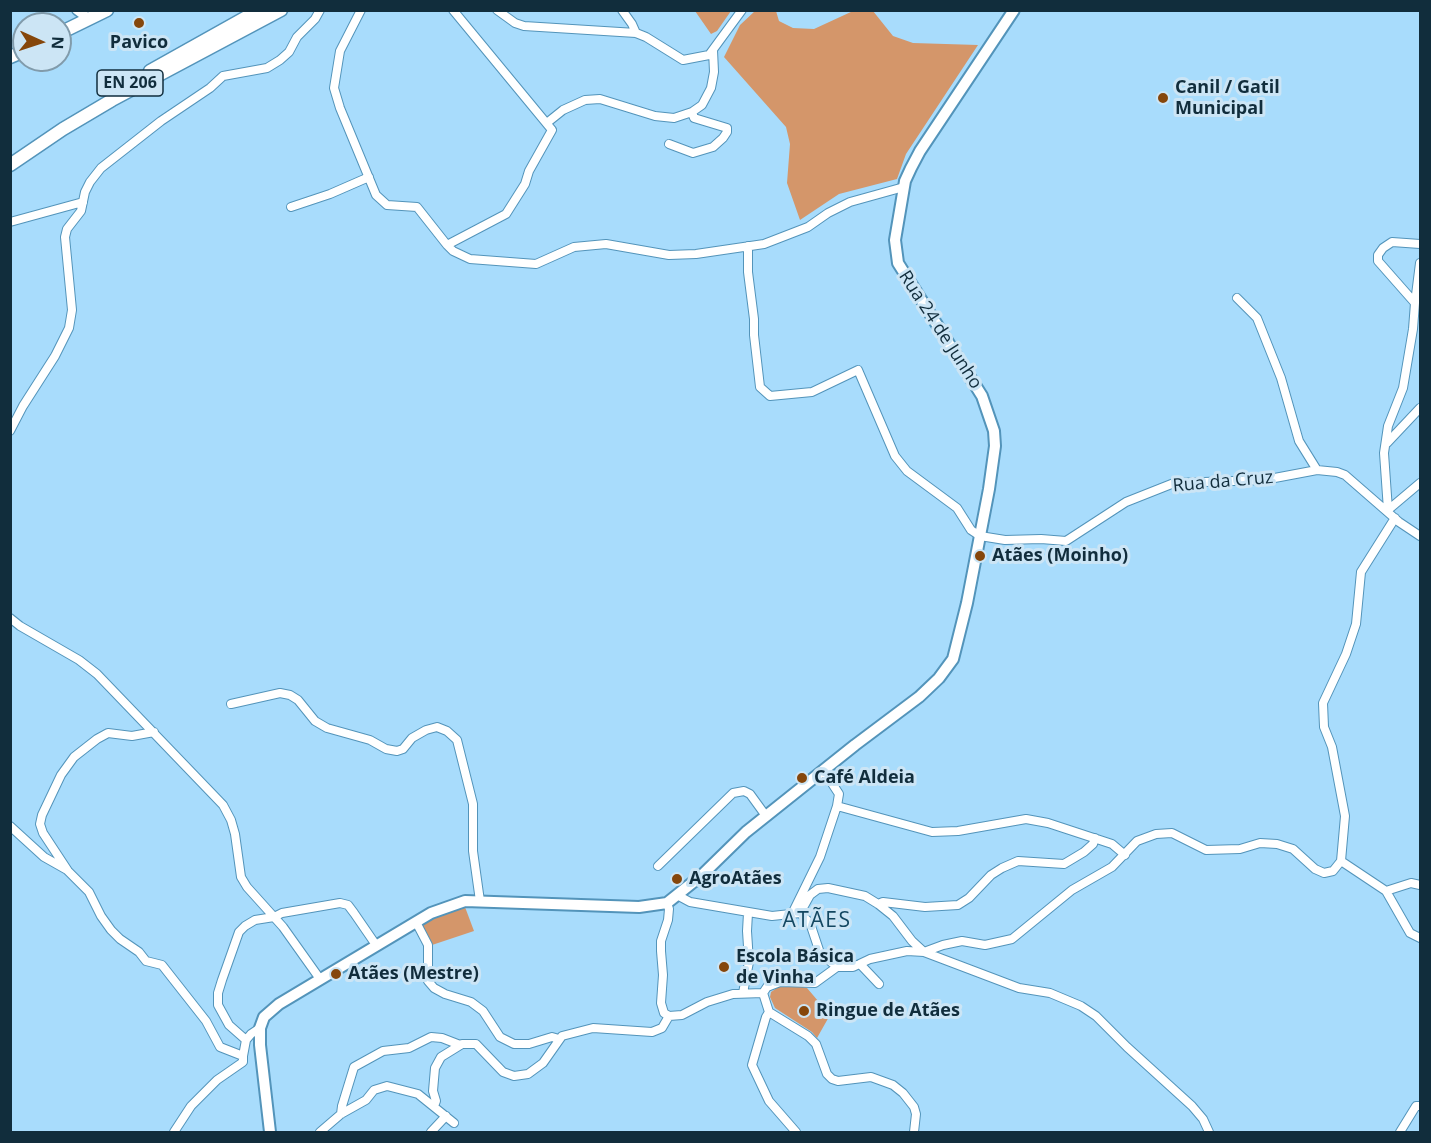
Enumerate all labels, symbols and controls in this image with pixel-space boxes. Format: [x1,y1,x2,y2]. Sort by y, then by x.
north arrow [12,12,72,72]
marker: Pavico [132,16,146,30]
place label: Pavico [110,32,168,54]
text: N [47,36,69,50]
road number: EN 206 [97,70,163,96]
place label: Canil / Gatil Municipal [1175,77,1280,119]
marker: Canil / Gatil Municipal [1156,91,1170,105]
street label: Rua 24 de Junho [894,267,986,393]
street label: Rua da Cruz [1172,467,1274,497]
place label: Atães (Moinho) [992,545,1128,567]
marker: Atães (Moinho) [973,549,987,563]
place label: Café Aldeia [814,767,915,789]
marker: Café Aldeia [795,771,809,785]
place label: AgroAtães [689,868,782,890]
marker: AgroAtães [670,872,684,886]
district label: ATÃES [783,908,851,934]
place label: Escola Básica de Vinha [736,946,854,988]
marker: Escola Básica de Vinha [717,960,731,974]
place label: Atães (Mestre) [348,963,479,985]
marker: Atães (Mestre) [329,967,343,981]
place label: Ringue de Atães [816,1000,960,1022]
marker: Ringue de Atães [797,1004,811,1018]

